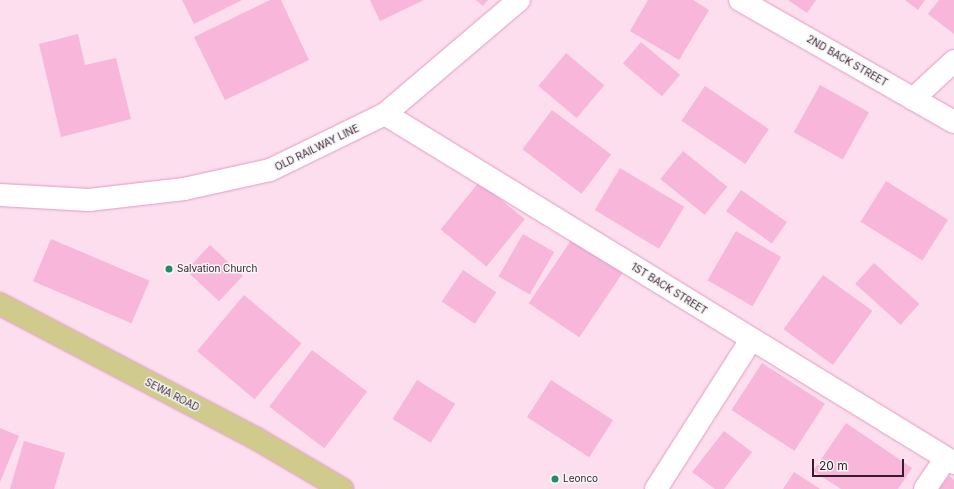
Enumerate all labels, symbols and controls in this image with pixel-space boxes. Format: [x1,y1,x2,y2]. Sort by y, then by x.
street label: 2ND BACK STREET [804,33,890,89]
street label: OLD RAILWAY LINE [273,122,361,174]
street label: 1ST BACK STREET [629,261,709,317]
place label: Salvation Church [177,263,257,275]
marker: Salvation Church [164,264,174,274]
street label: SEWA ROAD [143,376,201,414]
scale bar [814,451,906,477]
text: 20 m [819,458,848,473]
place label: Leonco [563,473,598,485]
marker: Leonco [550,474,560,484]

